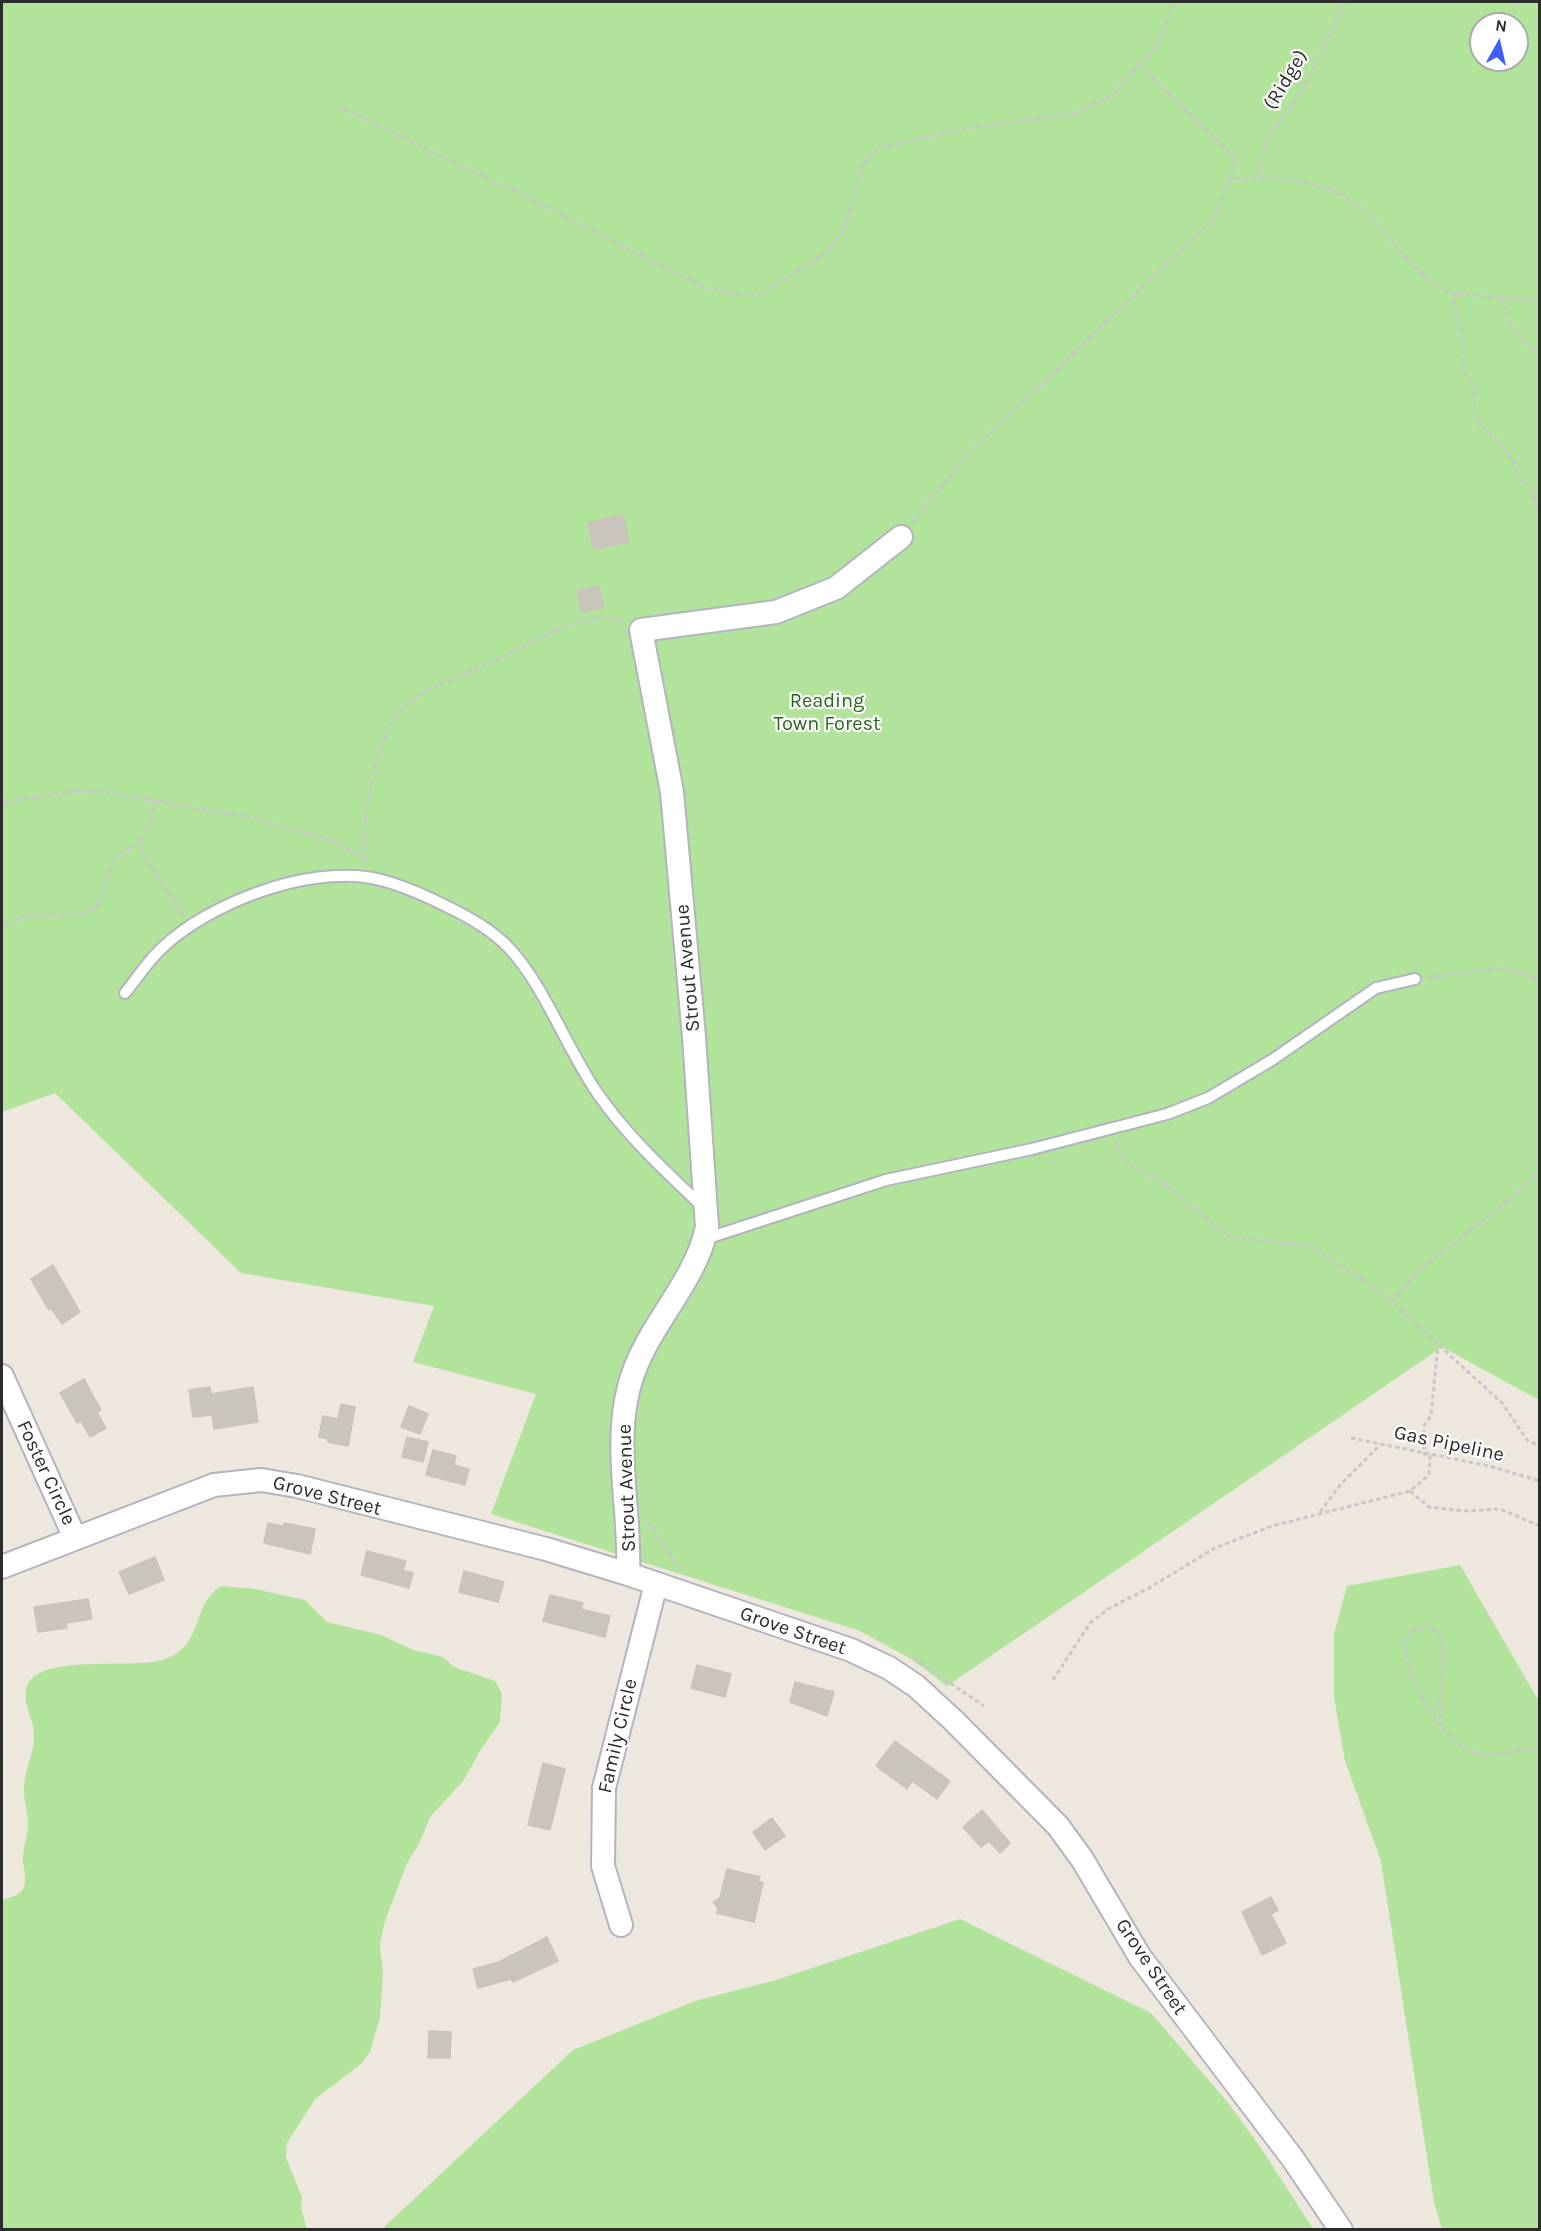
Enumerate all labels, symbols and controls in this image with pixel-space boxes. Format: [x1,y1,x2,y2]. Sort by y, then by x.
north arrow [1469,12,1529,72]
text: N [1494,15,1508,36]
street label: (Ridge) [1259,46,1313,114]
park label: Reading Town Forest [773,689,881,736]
street label: Strout Avenue [670,903,706,1033]
street label: Foster Circle [11,1417,81,1529]
street label: Gas Pipeline [1392,1421,1506,1467]
street label: Strout Avenue [613,1424,641,1552]
street label: Grove Street [270,1471,384,1521]
street label: Grove Street [737,1602,849,1660]
street label: Family Circle [593,1676,643,1796]
street label: Grove Street [1110,1914,1192,2020]

